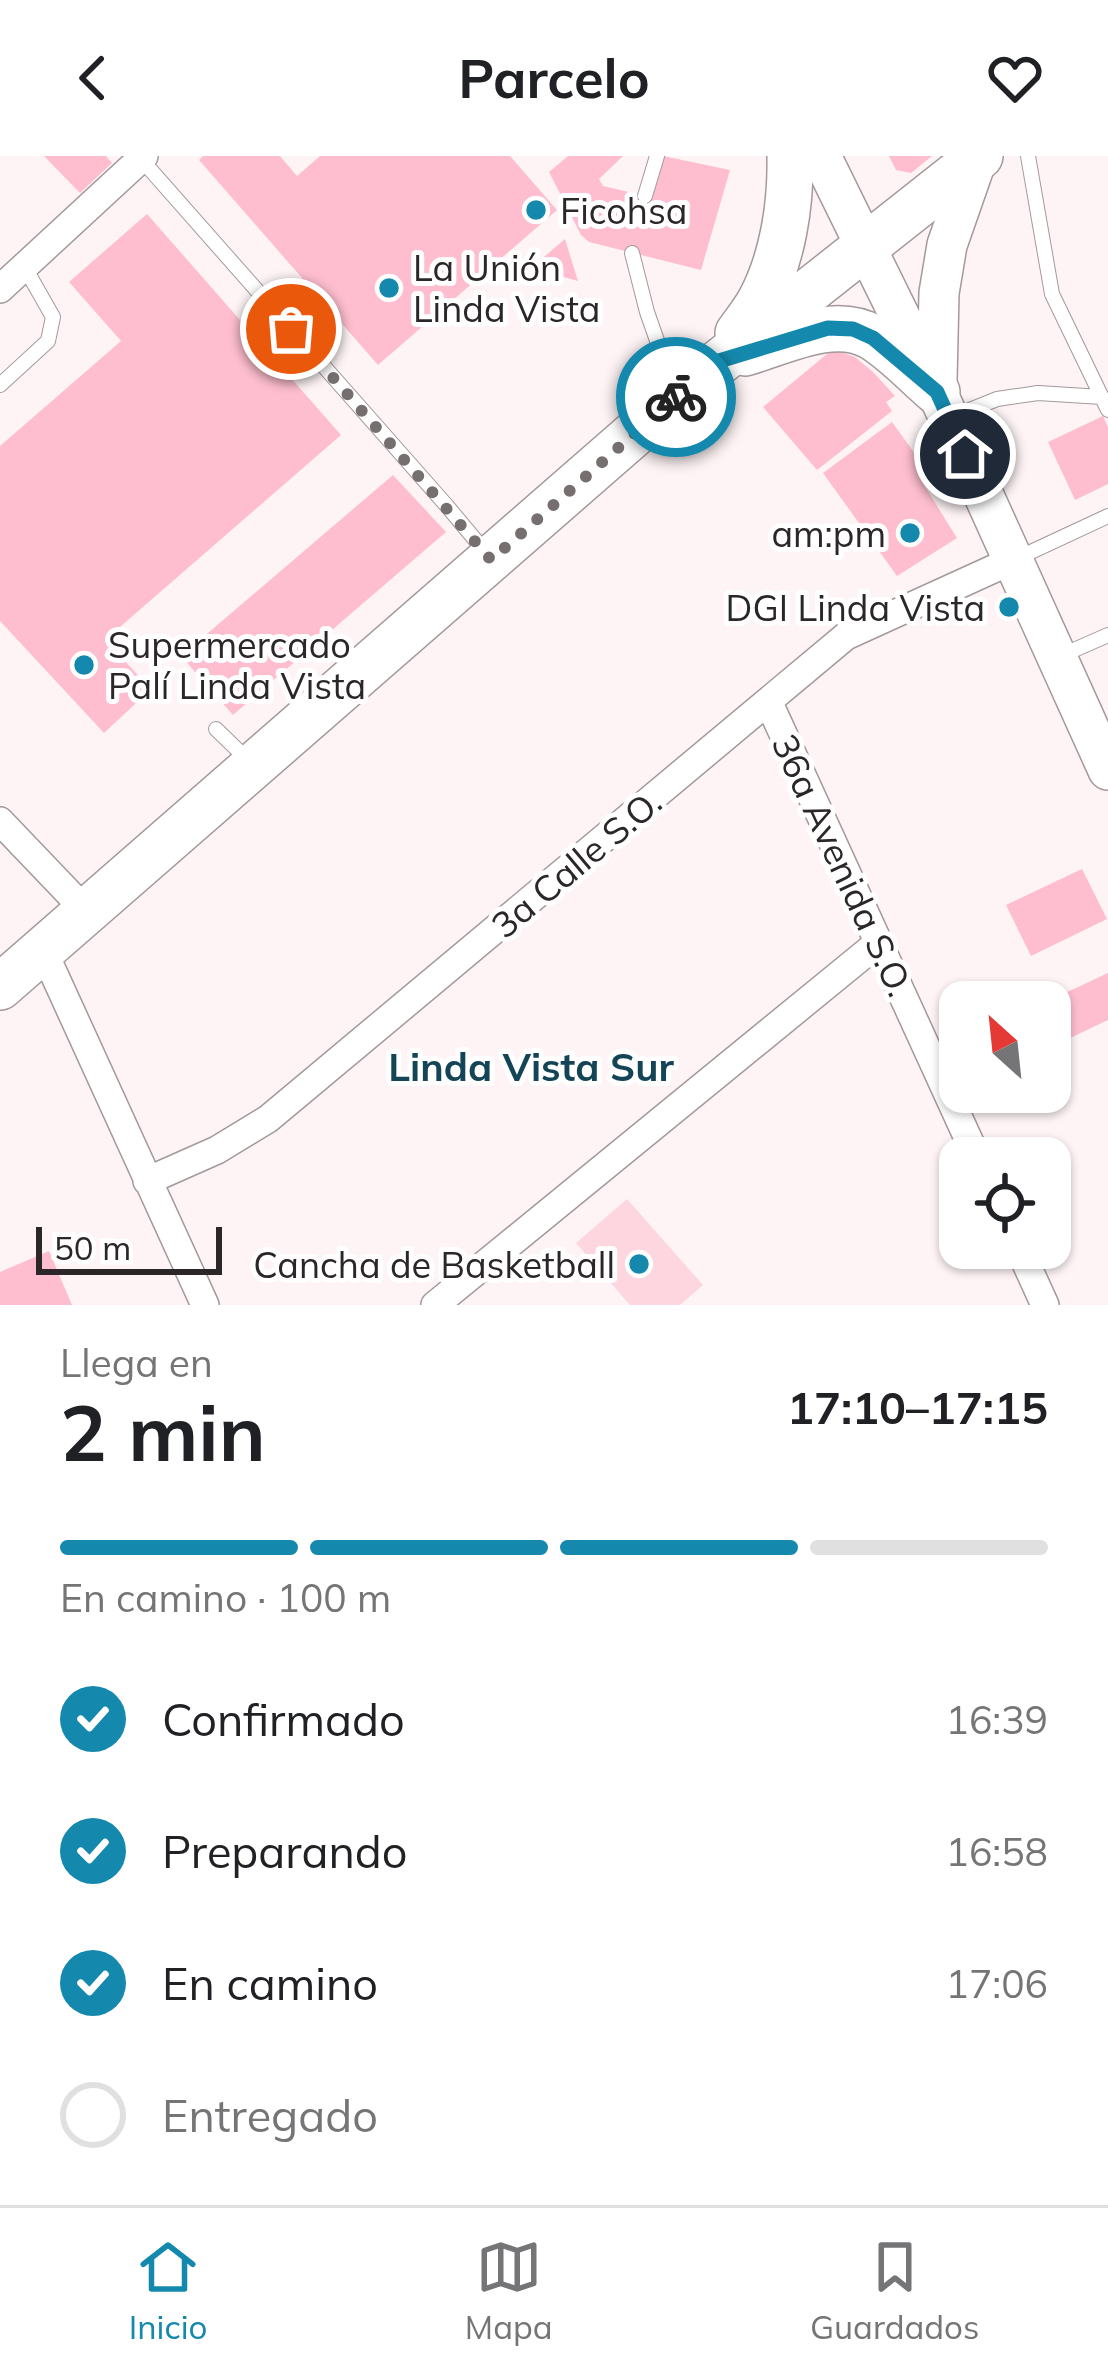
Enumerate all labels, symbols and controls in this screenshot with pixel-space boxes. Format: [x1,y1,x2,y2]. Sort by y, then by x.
text: Parcelo [458,44,650,112]
icon: back [60,45,126,111]
icon: heart [982,45,1048,111]
place label: Ficohsa [560,188,687,233]
marker: Ficohsa [523,197,549,223]
place label: La Unión Linda Vista [413,245,600,331]
marker: La Unión Linda Vista [376,275,402,301]
pin [240,278,342,380]
icon: bag [258,296,324,362]
courier [616,337,736,457]
icon: bike [643,364,709,430]
pin [914,403,1016,505]
icon: home [932,421,998,487]
place label: am:pm [771,511,886,556]
marker: am:pm [897,520,923,546]
place label: DGI Linda Vista [726,585,985,630]
marker: DGI Linda Vista [996,594,1022,620]
place label: Supermercado Palí Linda Vista [108,622,366,708]
marker: Supermercado Palí Linda Vista [71,652,97,678]
street label: 36a Avenida S.O. [763,727,923,1003]
street label: 3a Calle S.O. [482,779,670,947]
north arrow [939,981,1071,1113]
map controls [939,981,1071,1269]
district label: Linda Vista Sur [388,1042,674,1091]
button: locate [939,1137,1071,1269]
scale bar [36,1221,222,1274]
text: 50 m [54,1227,131,1268]
place label: Cancha de Basketball [253,1242,615,1287]
marker: Cancha de Basketball [626,1251,652,1277]
text: Llega en [60,1338,213,1387]
text: 17:10–17:15 [787,1379,1048,1435]
text: 2 min [60,1383,266,1481]
text: En camino · 100 m [60,1573,391,1622]
icon: check [60,1686,126,1752]
text: Confirmado [162,1691,405,1747]
text: 16:39 [946,1695,1048,1744]
icon: check [60,1818,126,1884]
text: Preparando [162,1823,408,1879]
text: 16:58 [946,1827,1048,1876]
icon: check [60,1950,126,2016]
text: En camino [162,1955,378,2011]
text: 17:06 [946,1959,1048,2008]
text: Entregado [162,2087,378,2143]
tab: Inicio [129,2234,207,2347]
tab: Mapa [465,2234,553,2347]
tab: Guardados [810,2234,979,2347]

